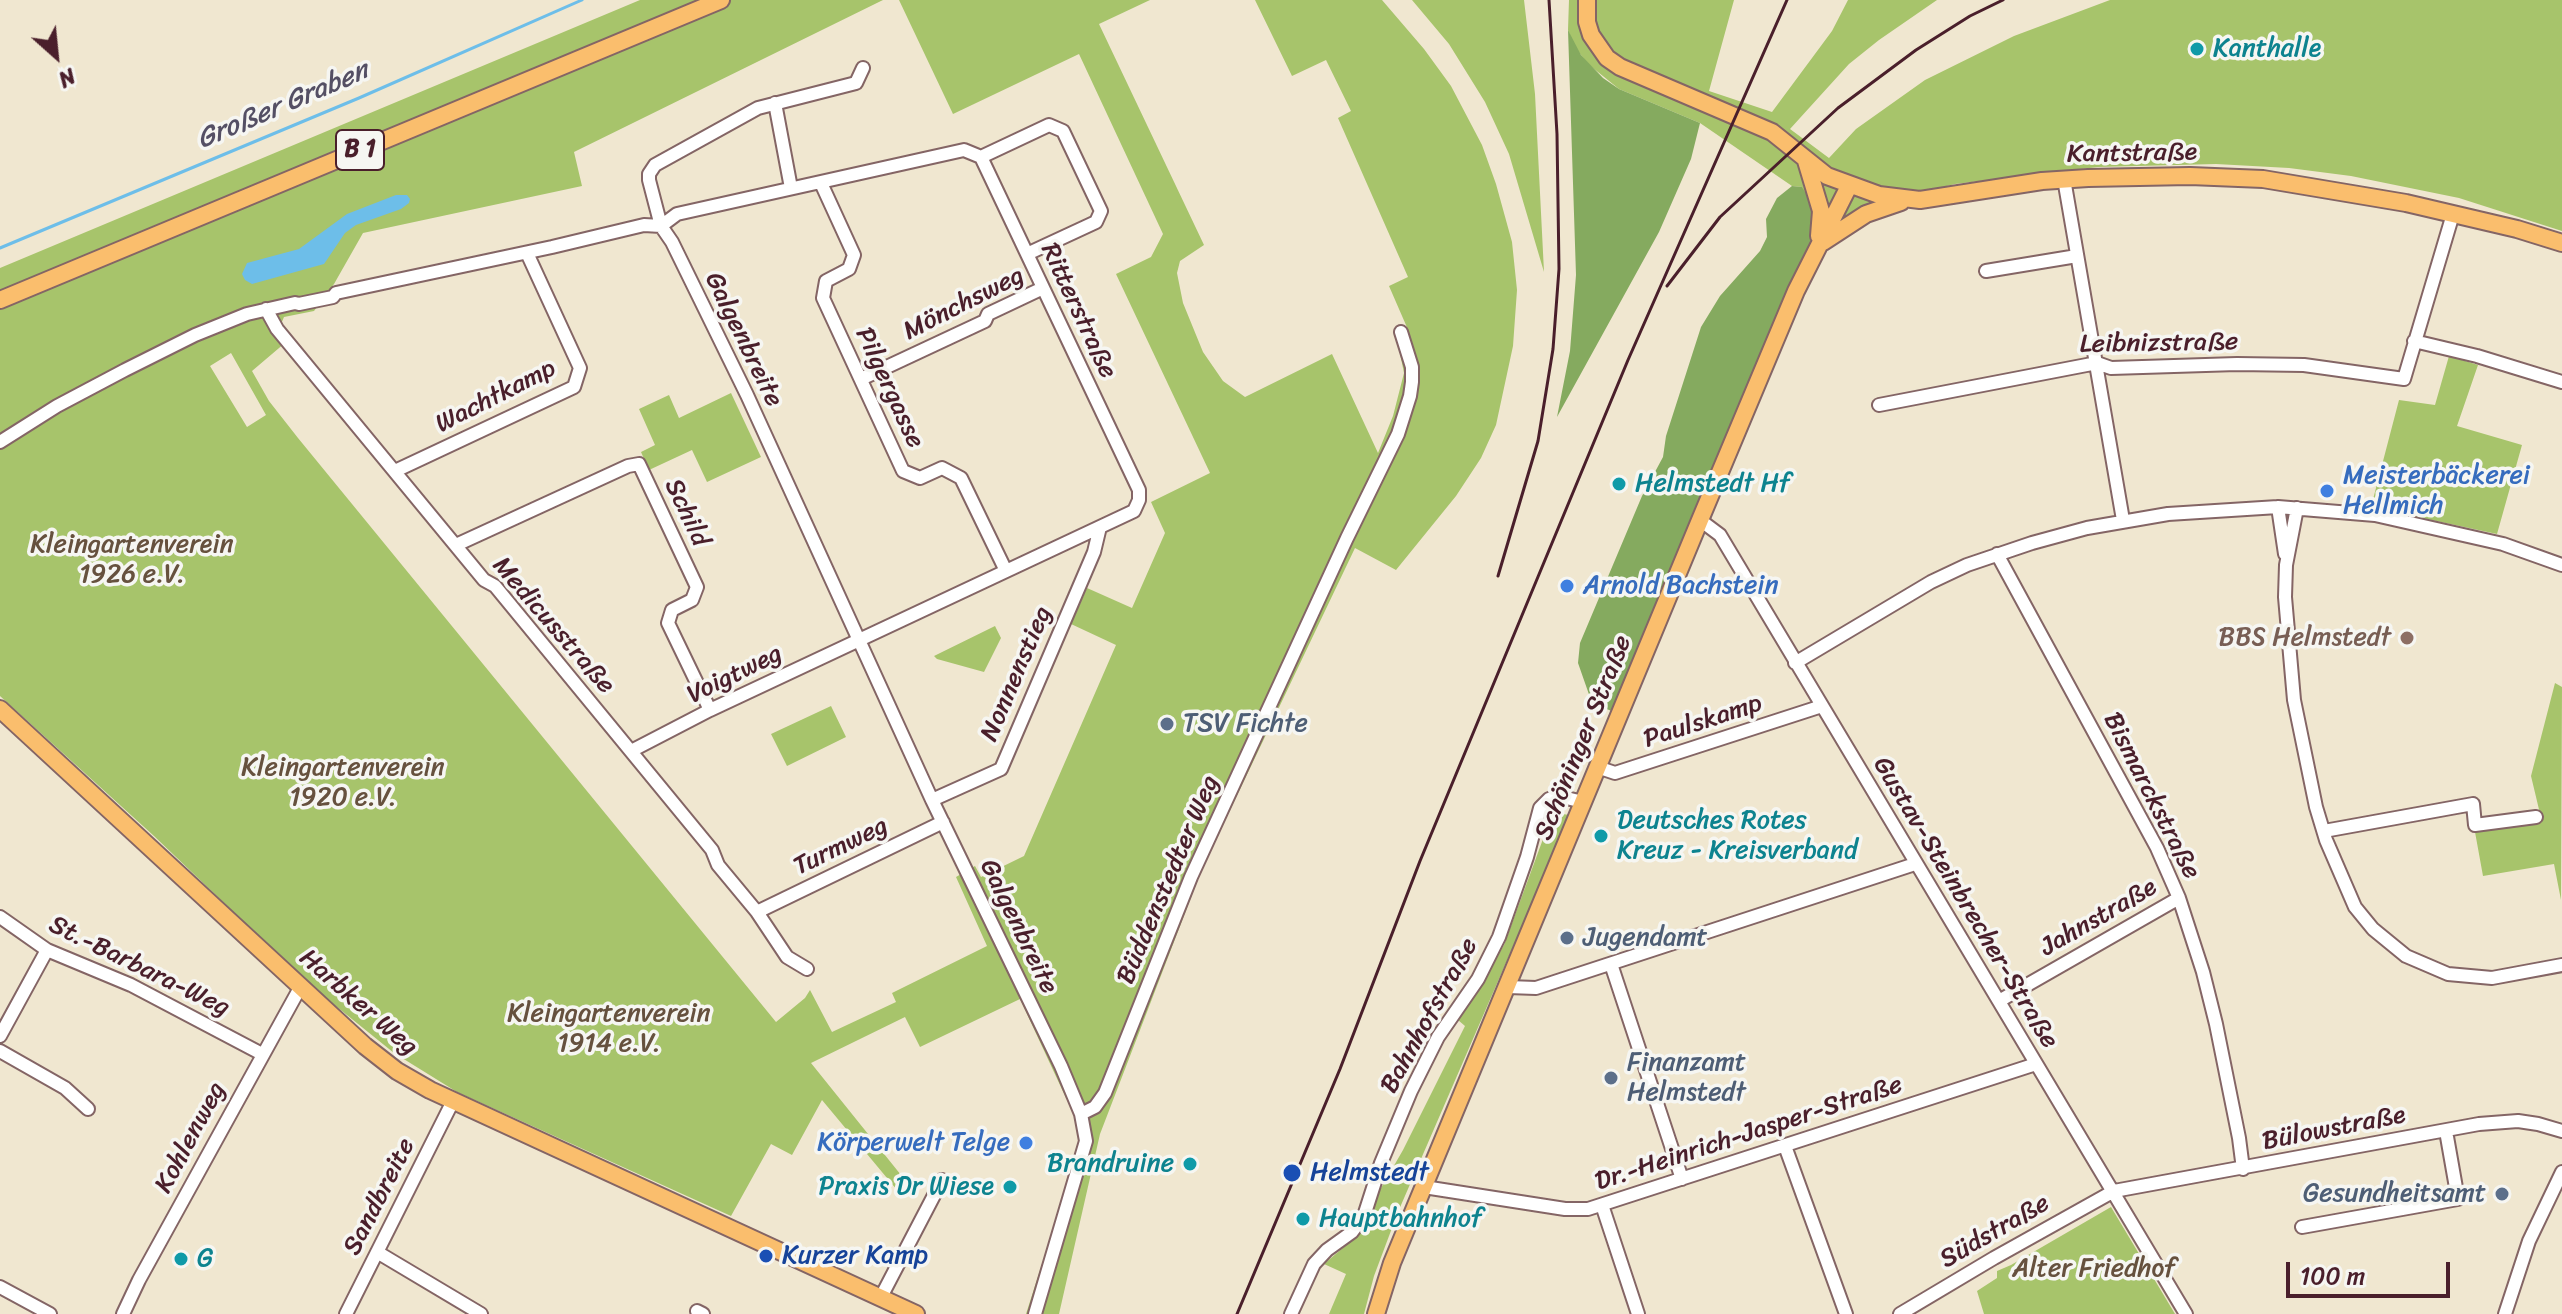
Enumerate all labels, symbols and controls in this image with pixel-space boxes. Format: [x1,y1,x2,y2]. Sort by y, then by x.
north arrow [16,16,96,96]
place label: Kanthalle [2213,33,2321,65]
marker: Kanthalle [2188,40,2206,58]
water label: Großer Graben [192,55,374,157]
text: N [51,57,83,99]
road number: B 1 [336,130,384,170]
street label: Kantstraße [2067,137,2197,171]
street label: Ritterstraße [1033,238,1123,384]
street label: Mönchsweg [898,260,1030,348]
street label: Galgenbreite [697,268,789,412]
street label: Pilgergasse [847,323,931,453]
street label: Leibnizstraße [2079,327,2239,361]
street label: Wachtkamp [431,353,561,441]
place label: Meisterbäckerei Hellmich [2343,460,2530,522]
place label: Helmstedt Hf [1635,468,1790,500]
street label: Schild [657,474,715,552]
marker: Helmstedt Hf [1610,475,1628,493]
marker: Meisterbäckerei Hellmich [2318,482,2336,500]
park label: Kleingartenverein 1926 e.V. [30,529,234,590]
street label: Medicusstraße [485,551,621,701]
place label: Arnold Bachstein [1583,570,1778,602]
marker: Arnold Bachstein [1558,577,1576,595]
street label: Nonnenstieg [975,602,1059,746]
place label: BBS Helmstedt [2219,622,2391,654]
marker: BBS Helmstedt [2398,629,2416,647]
street label: Schöninger Straße [1529,631,1639,845]
street label: Voigtweg [682,639,788,711]
street label: Paulskamp [1640,688,1766,756]
street label: Bismarckstraße [2096,707,2206,885]
place label: TSV Fichte [1183,708,1308,740]
marker: TSV Fichte [1158,715,1176,733]
park label: Kleingartenverein 1920 e.V. [241,752,445,814]
street label: Gustav-Steinbrecher-Straße [1865,752,2065,1054]
street label: Büddenstedter Weg [1111,771,1227,989]
place label: Deutsches Rotes Kreuz - Kreisverband [1617,805,1858,866]
street label: Turmweg [789,811,893,883]
marker: Deutsches Rotes Kreuz - Kreisverband [1592,827,1610,845]
street label: Galgenbreite [972,855,1064,999]
street label: Jahnstraße [2035,872,2163,964]
street label: St.-Barbara-Weg [44,910,234,1024]
place label: Jugendamt [1583,922,1708,954]
marker: Jugendamt [1558,929,1576,947]
street label: Bahnhofstraße [1374,933,1486,1099]
street label: Harbker Weg [292,943,424,1063]
park label: Kleingartenverein 1914 e.V. [507,998,711,1060]
place label: Finanzamt Helmstedt [1627,1047,1746,1108]
marker: Finanzamt Helmstedt [1602,1069,1620,1087]
street label: Dr.-Heinrich-Jasper-Straße [1592,1070,1906,1198]
street label: Kohlenweg [149,1077,233,1199]
street label: Bülowstraße [2260,1100,2408,1158]
place label: Körperwelt Telge [817,1127,1010,1159]
street label: Sandbreite [337,1133,423,1261]
marker: Körperwelt Telge [1017,1134,1035,1152]
place label: Brandruine [1047,1148,1174,1180]
marker: Brandruine [1181,1155,1199,1173]
place label: Helmstedt [1310,1157,1429,1189]
marker: Helmstedt [1281,1162,1303,1184]
place label: Praxis Dr Wiese [819,1171,994,1203]
marker: Praxis Dr Wiese [1001,1178,1019,1196]
place label: Gesundheitsamt [2303,1178,2486,1210]
marker: Gesundheitsamt [2493,1185,2511,1203]
street label: Südstraße [1935,1188,2055,1276]
place label: Hauptbahnhof [1319,1203,1482,1235]
marker: Hauptbahnhof [1294,1210,1312,1228]
place label: Kurzer Kamp [782,1240,928,1272]
place label: G [197,1243,213,1275]
scale bar [2290,1246,2454,1296]
marker: Kurzer Kamp [757,1247,775,1265]
marker: G [172,1250,190,1268]
park label: Alter Friedhof [2012,1253,2176,1285]
text: 100 m [2300,1255,2365,1297]

